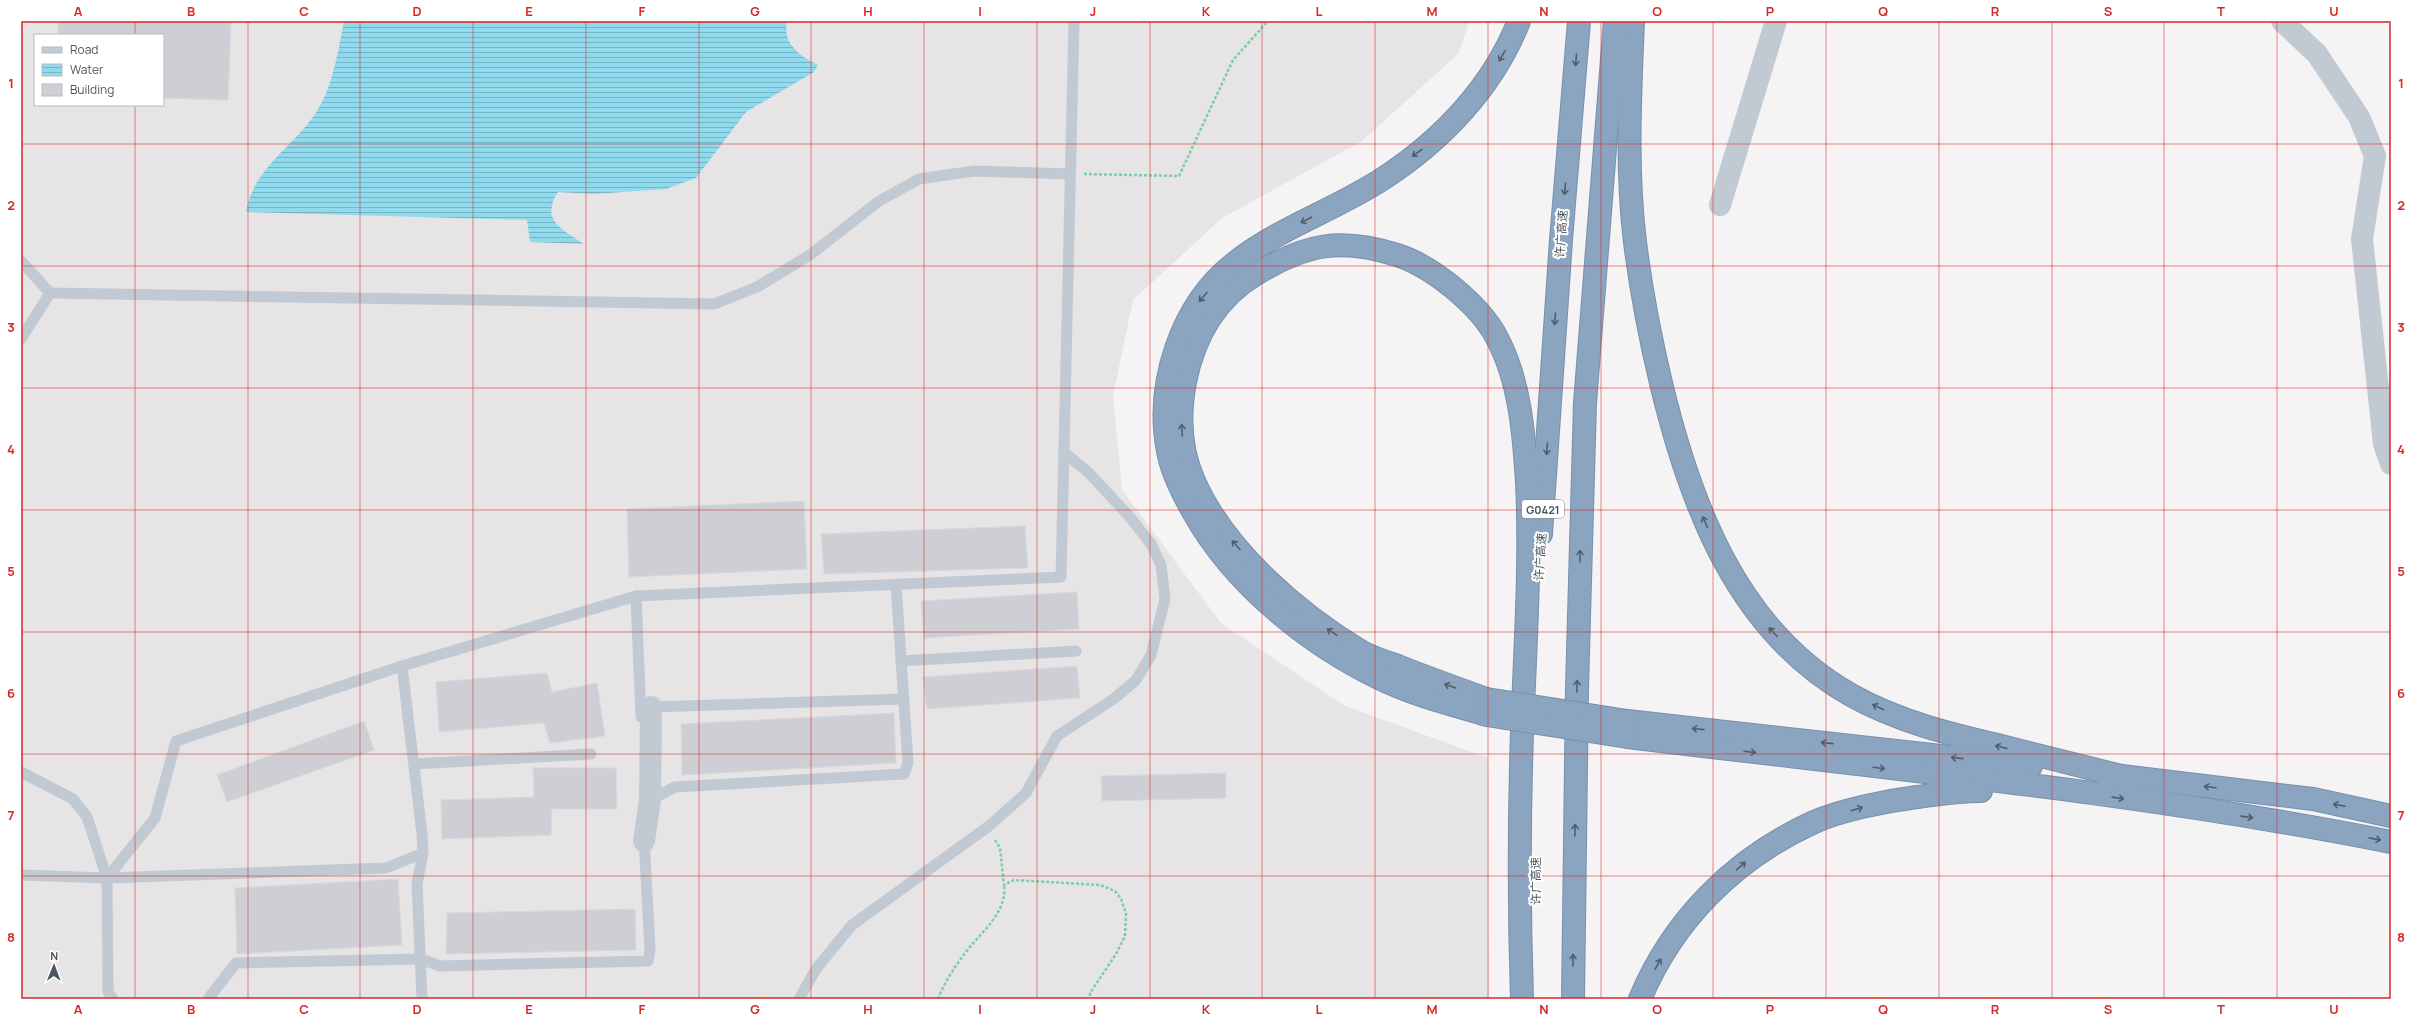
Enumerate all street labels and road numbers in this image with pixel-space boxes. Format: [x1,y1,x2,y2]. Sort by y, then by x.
street label: 许广高速 [1551,209,1571,259]
road number: G0421 [1522,500,1564,518]
street label: 许广高速 [1530,532,1550,582]
street label: 许广高速 [1527,857,1544,905]

